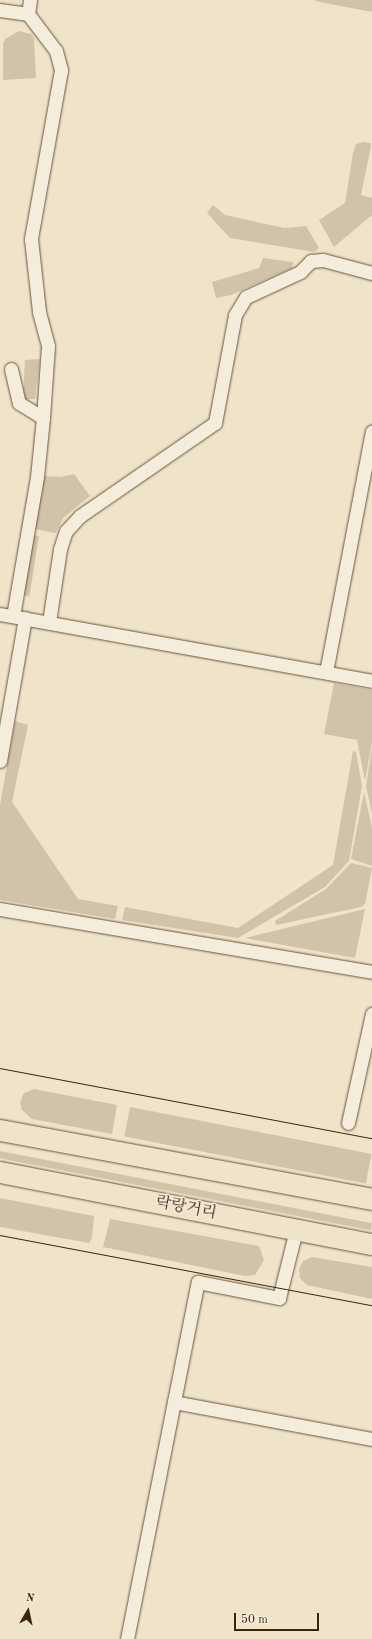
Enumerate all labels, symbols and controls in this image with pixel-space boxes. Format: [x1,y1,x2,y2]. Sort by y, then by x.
street label: 락랑거리 [154,1193,218,1223]
north arrow [8,1591,48,1631]
text: N [25,1593,35,1605]
scale bar [236,1605,321,1631]
text: 50 m [241,1614,268,1626]

